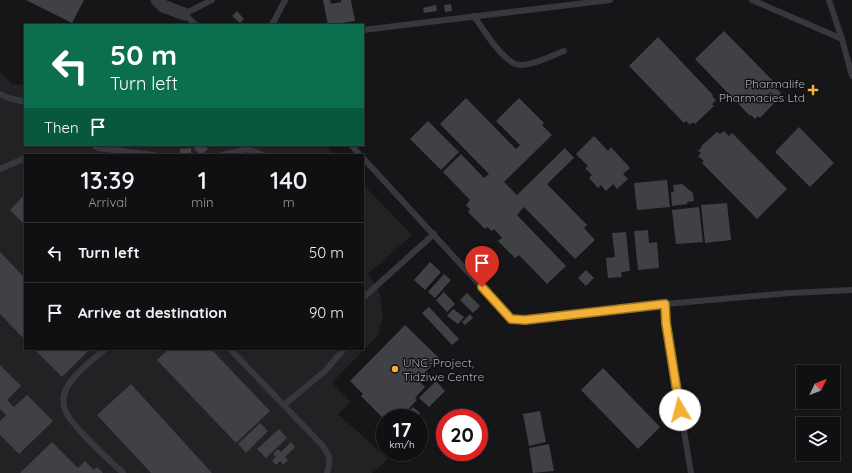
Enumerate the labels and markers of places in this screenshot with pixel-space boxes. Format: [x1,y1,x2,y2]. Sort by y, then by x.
place label: Pharmalife Pharmacies Ltd [719,76,805,105]
marker: Pharmalife Pharmacies Ltd [808,85,818,95]
pin [465,246,499,287]
place label: UNC-Project, Tidziwe Centre [403,355,484,384]
marker: UNC-Project, Tidziwe Centre [390,364,400,374]

